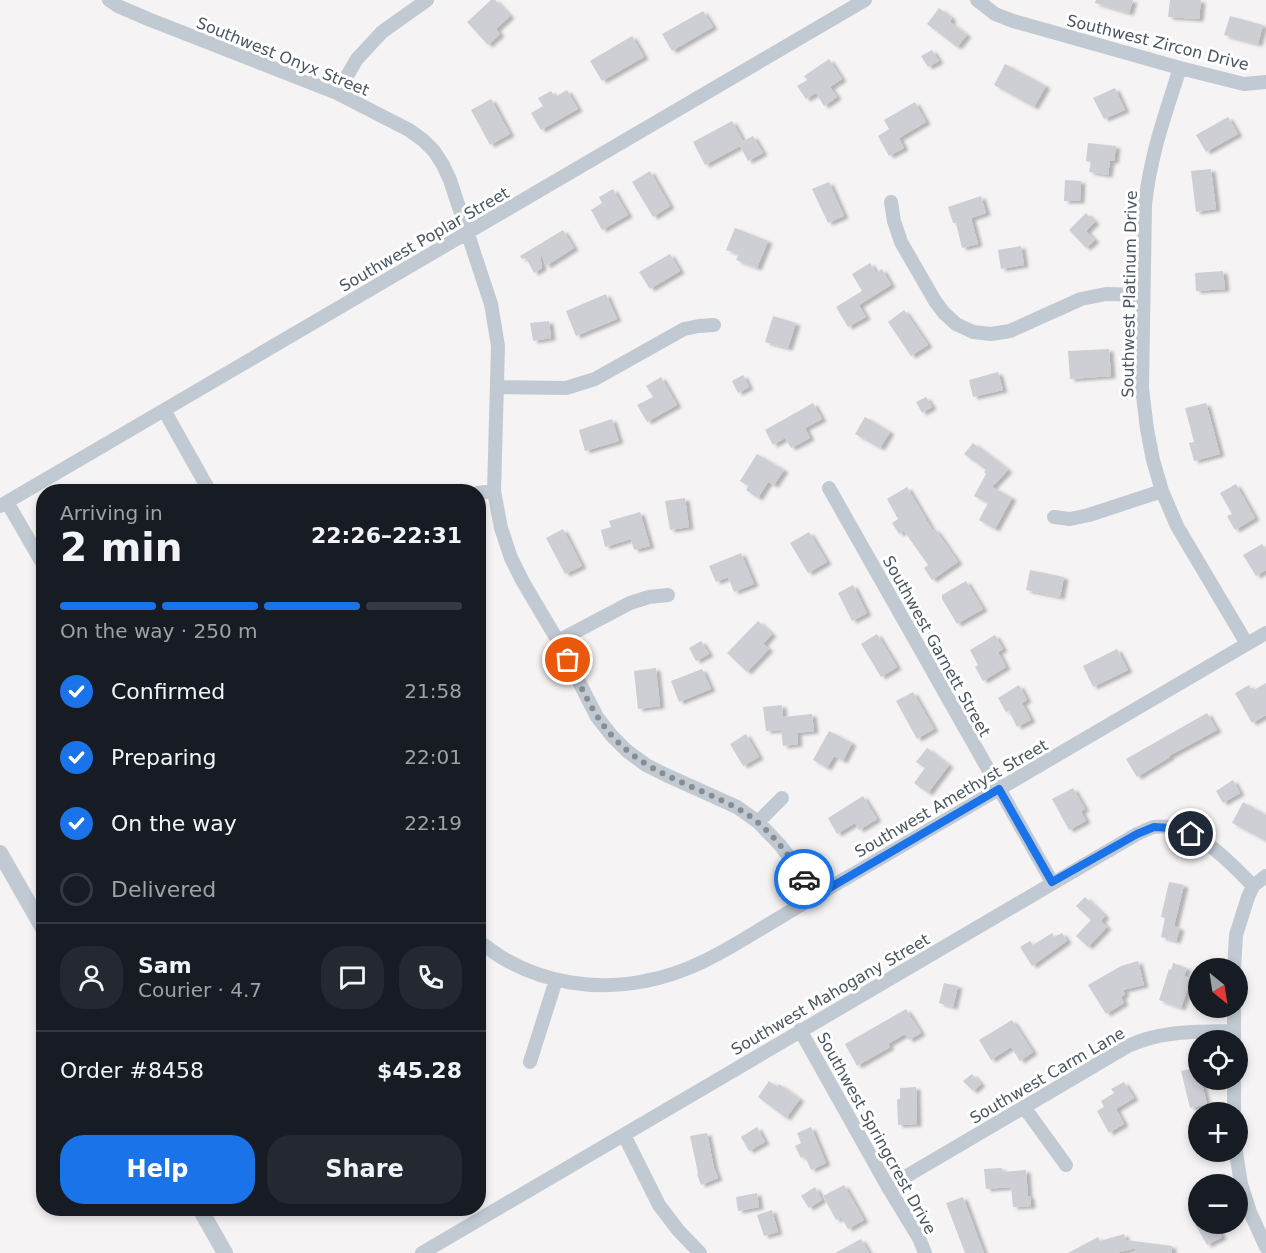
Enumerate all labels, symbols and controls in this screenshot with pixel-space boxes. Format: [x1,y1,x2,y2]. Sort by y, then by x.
street label: Southwest Zircon Drive [1065,11,1251,74]
street label: Southwest Onyx Street [194,13,372,100]
street label: Southwest Poplar Street [336,183,512,296]
street label: Southwest Platinum Drive [1118,190,1141,398]
text: Arriving in [60,501,163,525]
text: 22:26–22:31 [311,523,462,548]
text: 2 min [60,525,182,570]
street label: Southwest Garnett Street [879,552,994,740]
text: On the way · 250 m [60,619,258,643]
pin [542,634,593,685]
icon: bag [551,643,584,676]
icon: check [60,675,93,708]
text: Confirmed [111,679,225,704]
text: 21:58 [404,679,462,703]
street label: Southwest Amethyst Street [851,735,1051,862]
icon: check [60,741,93,774]
text: Preparing [111,745,217,770]
text: 22:01 [404,745,462,769]
icon: check [60,807,93,840]
pin [1165,808,1216,859]
text: On the way [111,811,237,836]
text: 22:19 [404,811,462,835]
icon: home [1174,817,1207,850]
courier [774,849,834,909]
icon: car [788,863,821,896]
text: Delivered [111,877,216,902]
street label: Southwest Mahogany Street [728,930,933,1059]
button: person [60,946,123,1009]
button: chat [321,946,384,1009]
button: phone [399,946,462,1009]
text: Sam [138,953,192,978]
north arrow [1188,958,1248,1018]
map controls [1188,958,1248,1234]
text: Courier · 4.7 [138,978,262,1002]
street label: Southwest Carm Lane [966,1023,1128,1128]
street label: Southwest Springcrest Drive [813,1029,940,1238]
button: locate [1188,1030,1248,1090]
text: Order #8458 [60,1058,204,1083]
text: $45.28 [377,1058,462,1083]
button: + [1188,1102,1248,1162]
button: Help [60,1135,255,1204]
button: Share [267,1135,462,1204]
button: − [1188,1174,1248,1234]

